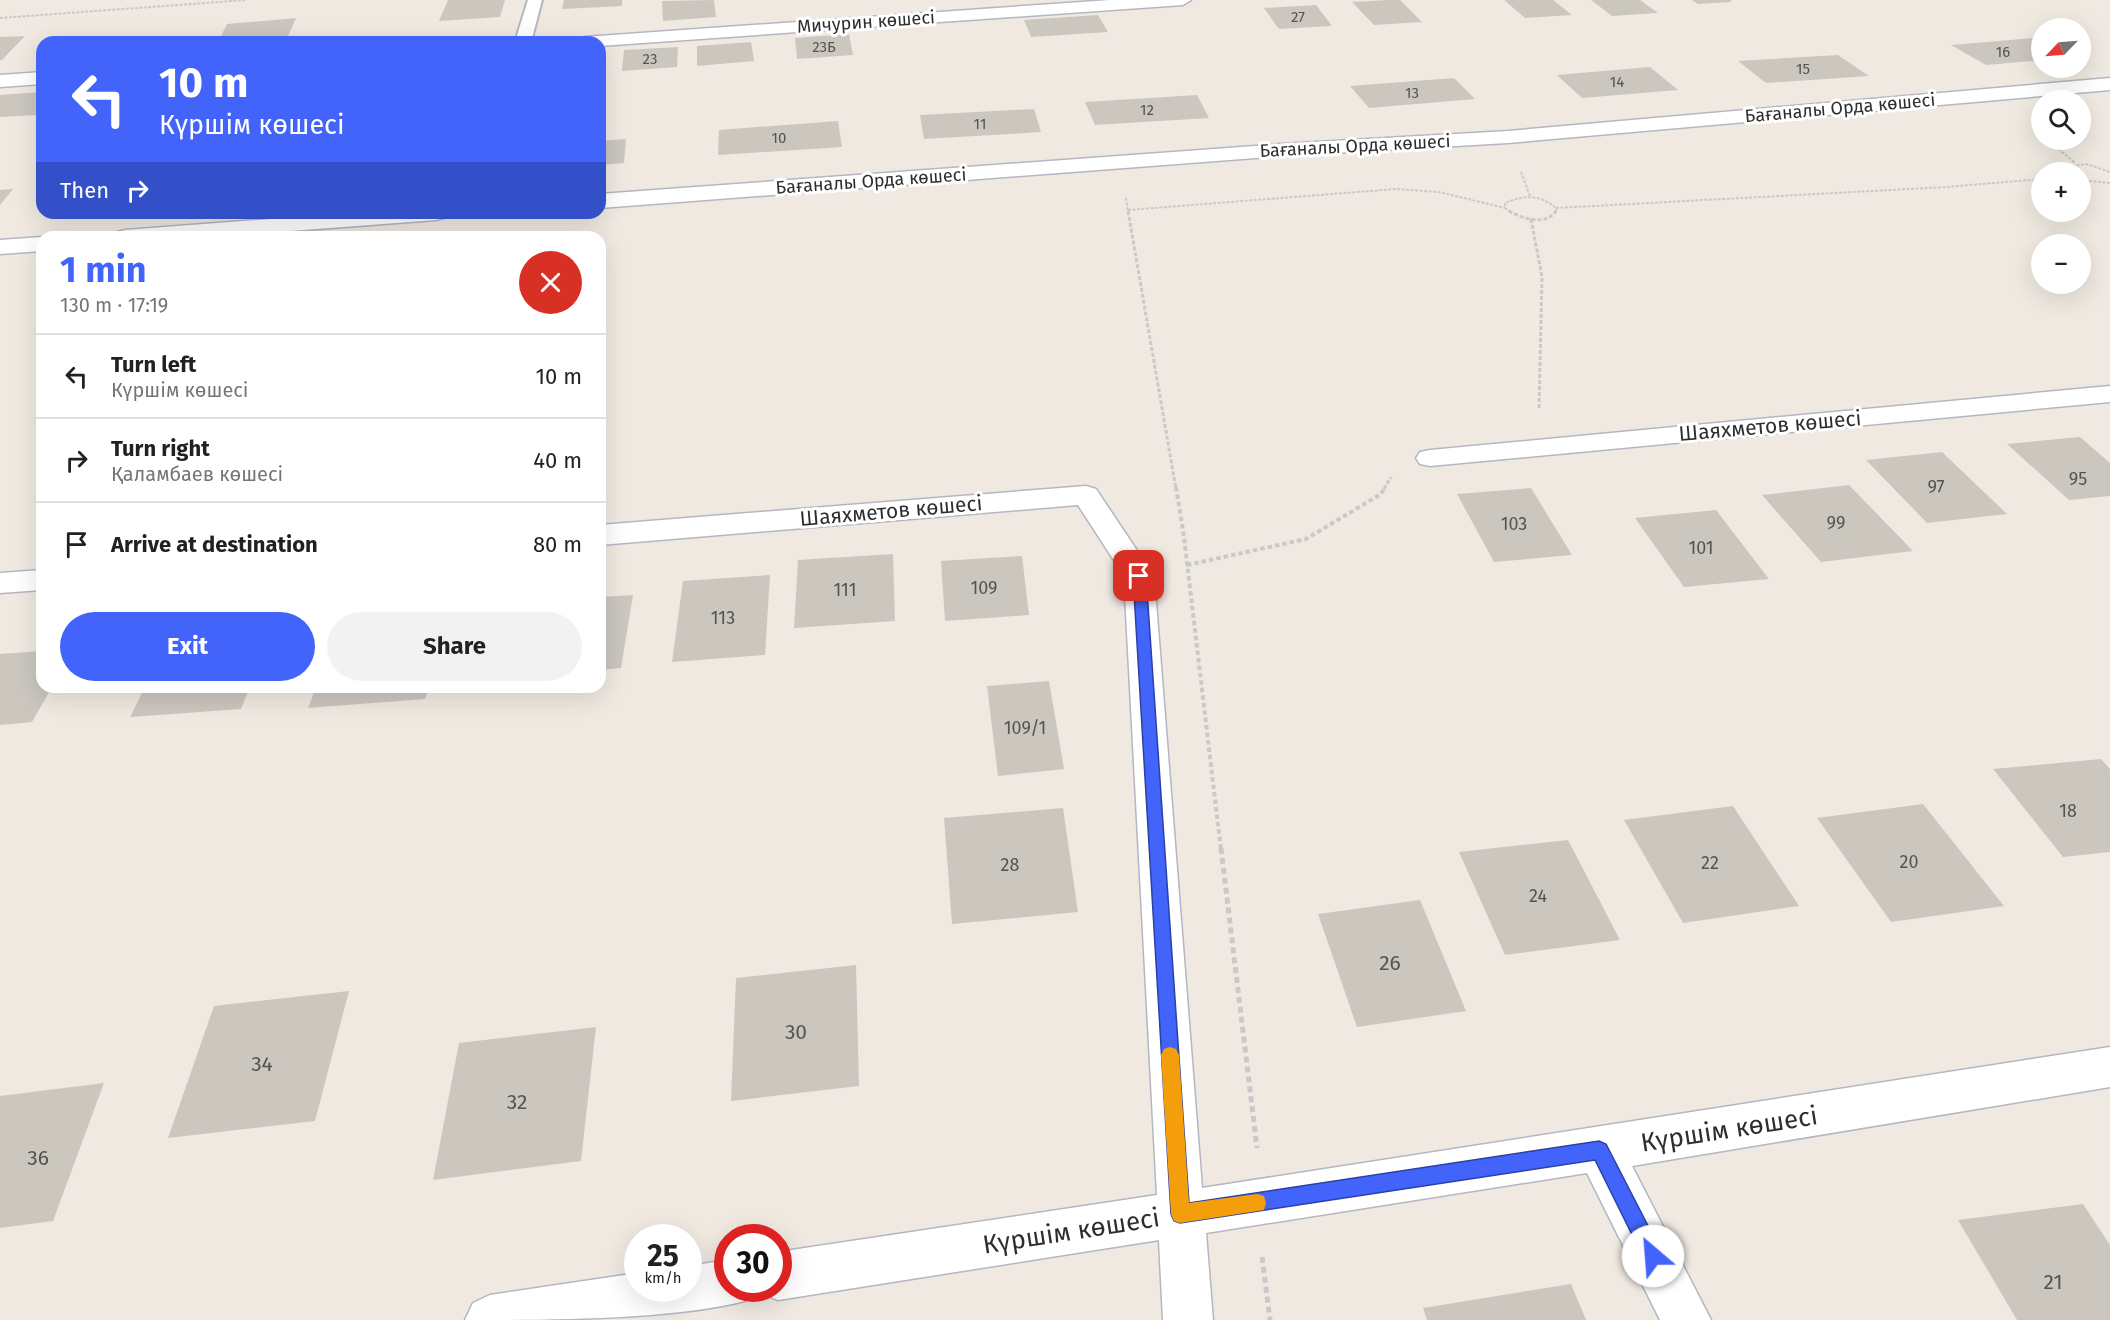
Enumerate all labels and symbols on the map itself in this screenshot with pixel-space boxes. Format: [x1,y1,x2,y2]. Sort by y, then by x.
street label: Мичурин көшесі [796,6,936,38]
house number: 27 [1291,8,1305,26]
north arrow [2031,18,2091,78]
house number: 23Б [812,38,836,56]
house number: 16 [1996,43,2010,61]
house number: 23 [643,50,657,68]
house number: 15 [1796,60,1810,78]
house number: 14 [1610,73,1624,91]
house number: 13 [1405,84,1419,102]
street label: Бағаналы Орда көшесі [1744,89,1936,127]
house number: 12 [1140,101,1154,119]
house number: 11 [974,115,986,133]
house number: 10 [772,129,786,147]
street label: Бағаналы Орда көшесі [1259,130,1451,162]
street label: Бағаналы Орда көшесі [775,163,967,199]
street label: Шаяхметов көшесі [1678,405,1862,447]
house number: 95 [2069,468,2087,490]
house number: 97 [1927,476,1945,498]
street label: Шаяхметов көшесі [799,490,983,532]
house number: 99 [1827,512,1845,534]
house number: 103 [1501,513,1527,535]
house number: 101 [1688,537,1714,559]
pin [1113,550,1164,601]
house number: 109 [970,577,998,599]
house number: 111 [834,579,856,601]
house number: 113 [711,607,735,629]
house number: 109/1 [1004,717,1046,739]
house number: 18 [2059,800,2077,822]
house number: 20 [1900,851,1918,873]
house number: 22 [1701,852,1719,874]
house number: 28 [1001,854,1019,876]
house number: 24 [1529,885,1547,907]
house number: 26 [1379,950,1401,976]
house number: 30 [785,1019,807,1045]
house number: 34 [251,1051,273,1077]
house number: 32 [507,1089,527,1115]
street label: Күршім көшесі [1638,1100,1820,1159]
house number: 36 [27,1145,49,1171]
street label: Күршім көшесі [980,1202,1162,1261]
speed limit sign: 30 [714,1224,792,1302]
position arrow [1621,1224,1685,1288]
house number: 21 [2044,1269,2062,1295]

